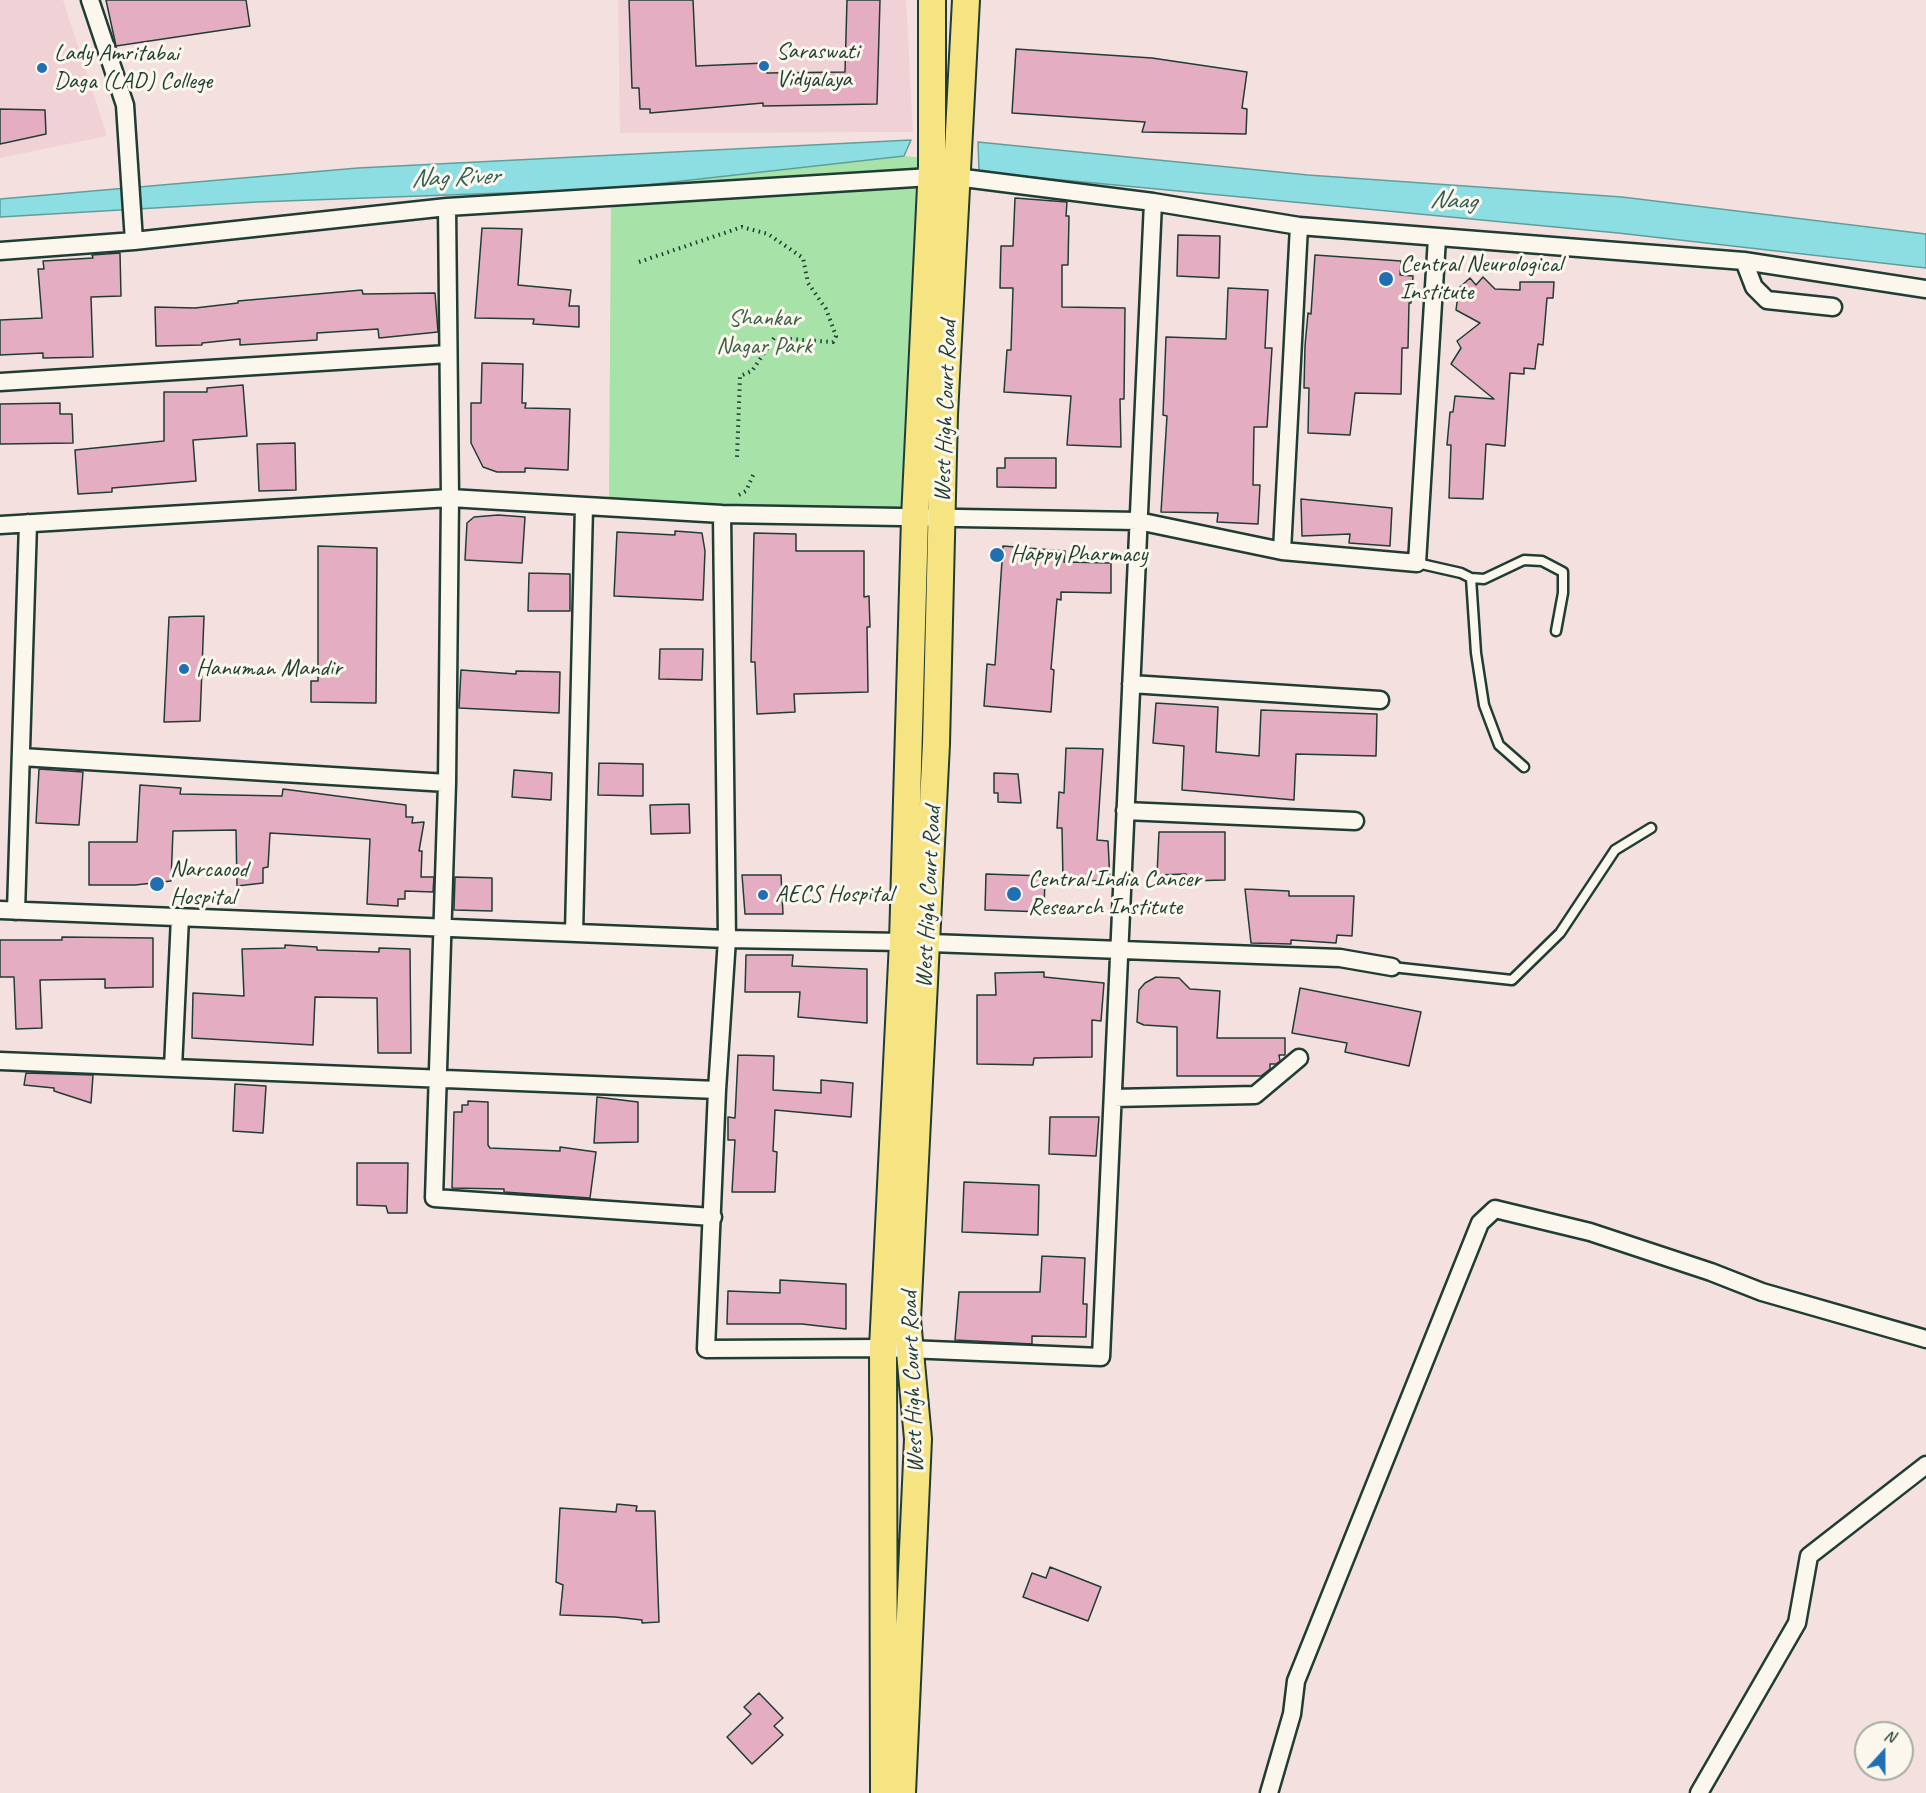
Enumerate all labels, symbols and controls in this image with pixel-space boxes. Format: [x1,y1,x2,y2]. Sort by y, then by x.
place label: Saraswati Vidyalaya [776,38,859,94]
place label: Lady Amritabai Daga (LAD) College [54,40,212,96]
marker: Saraswati Vidyalaya [757,59,771,73]
marker: Lady Amritabai Daga (LAD) College [35,61,49,75]
water label: Nag River [411,161,499,195]
water label: Naag [1429,184,1477,218]
place label: Central Neurological Institute [1400,251,1562,307]
marker: Central Neurological Institute [1377,270,1395,288]
park label: Shankar Nagar Park [716,305,812,361]
street label: West High Court Road [928,320,964,502]
place label: Happy Pharmacy [1010,541,1148,569]
marker: Happy Pharmacy [988,546,1006,564]
place label: Hanuman Mandir [196,655,342,683]
marker: Hanuman Mandir [177,662,191,676]
street label: West High Court Road [910,805,948,989]
place label: Narcaood Hospital [170,856,248,912]
place label: Central India Cancer Research Institute [1028,866,1201,922]
marker: Narcaood Hospital [148,875,166,893]
place label: AECS Hospital [775,881,893,909]
marker: Central India Cancer Research Institute [1005,885,1023,903]
marker: AECS Hospital [756,888,770,902]
street label: West High Court Road [895,1291,931,1473]
north arrow [1854,1721,1914,1781]
text: N [1882,1725,1898,1747]

